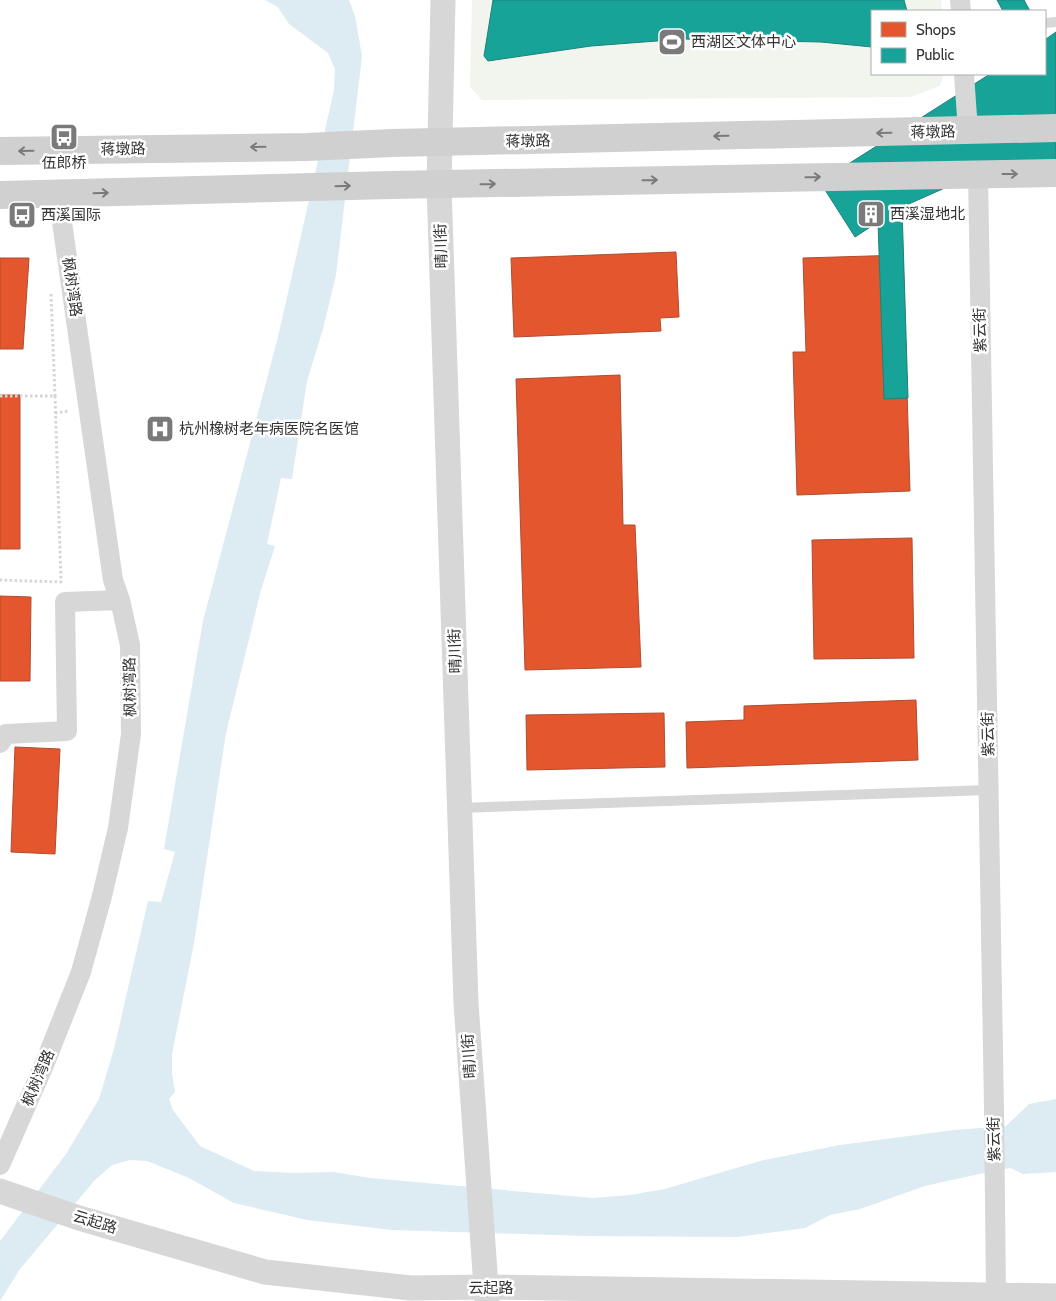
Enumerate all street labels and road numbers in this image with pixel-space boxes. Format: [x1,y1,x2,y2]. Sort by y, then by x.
street label: 蒋墩路 [910,123,956,141]
street label: 蒋墩路 [505,132,551,150]
street label: 蒋墩路 [100,140,146,158]
street label: 晴川街 [431,223,451,269]
street label: 枫树湾路 [59,256,85,318]
street label: 紫云街 [971,307,989,353]
street label: 晴川街 [445,628,465,674]
street label: 枫树湾路 [120,657,140,717]
street label: 紫云街 [979,711,997,757]
street label: 晴川街 [458,1033,480,1079]
street label: 枫树湾路 [18,1047,58,1109]
street label: 紫云街 [985,1116,1003,1162]
street label: 云起路 [71,1207,119,1237]
street label: 云起路 [468,1279,514,1297]

